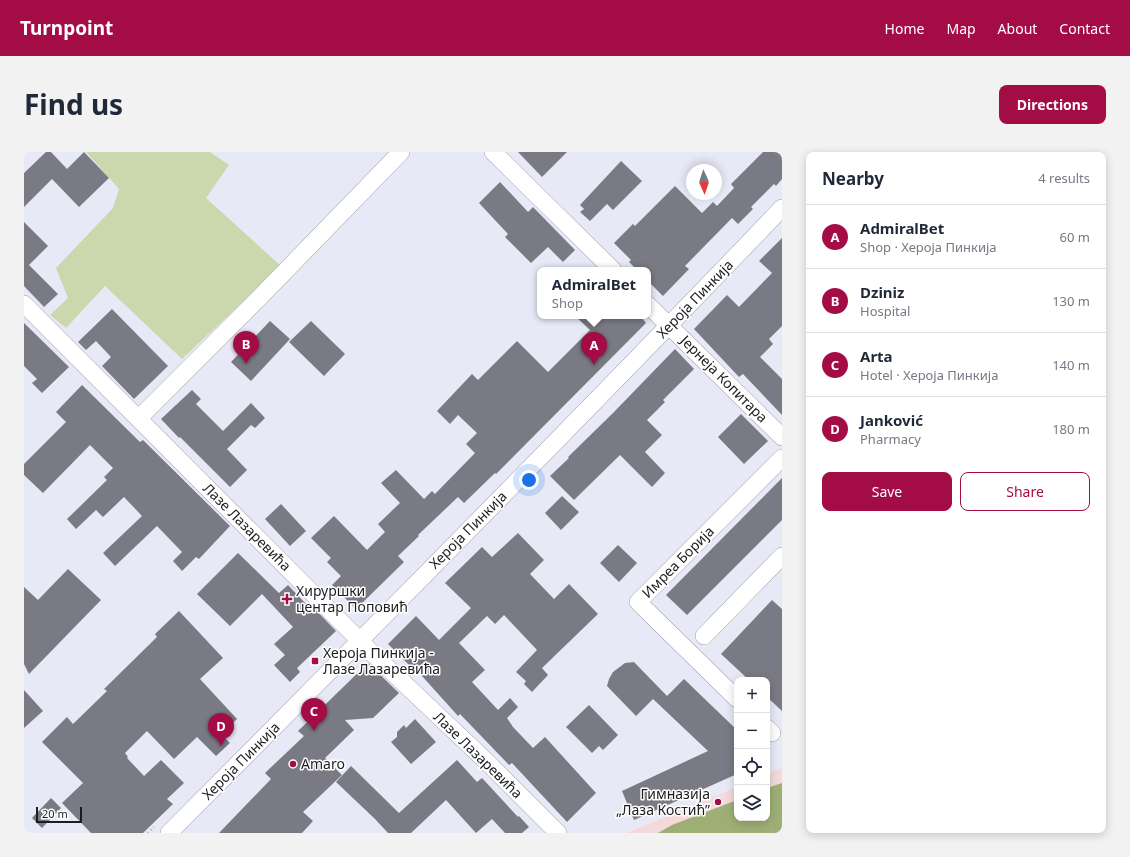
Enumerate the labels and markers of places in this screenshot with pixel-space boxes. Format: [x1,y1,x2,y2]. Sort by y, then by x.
pin: B [233,331,259,364]
pin: A [581,332,607,365]
place label: Хируршки центар Поповић [296,581,408,616]
marker: Хируршки центар Поповић [281,593,293,605]
place label: Хероја Пинкија - Лазе Лазаревића [323,643,440,678]
marker: Хероја Пинкија - Лазе Лазаревића [310,656,320,666]
pin: C [301,698,327,731]
pin: D [208,713,234,746]
place label: Amaro [301,754,345,773]
marker: Amaro [288,759,298,769]
place label: Гимназија „Лаза Костић” [616,784,710,819]
marker: Гимназија „Лаза Костић” [713,797,723,807]

